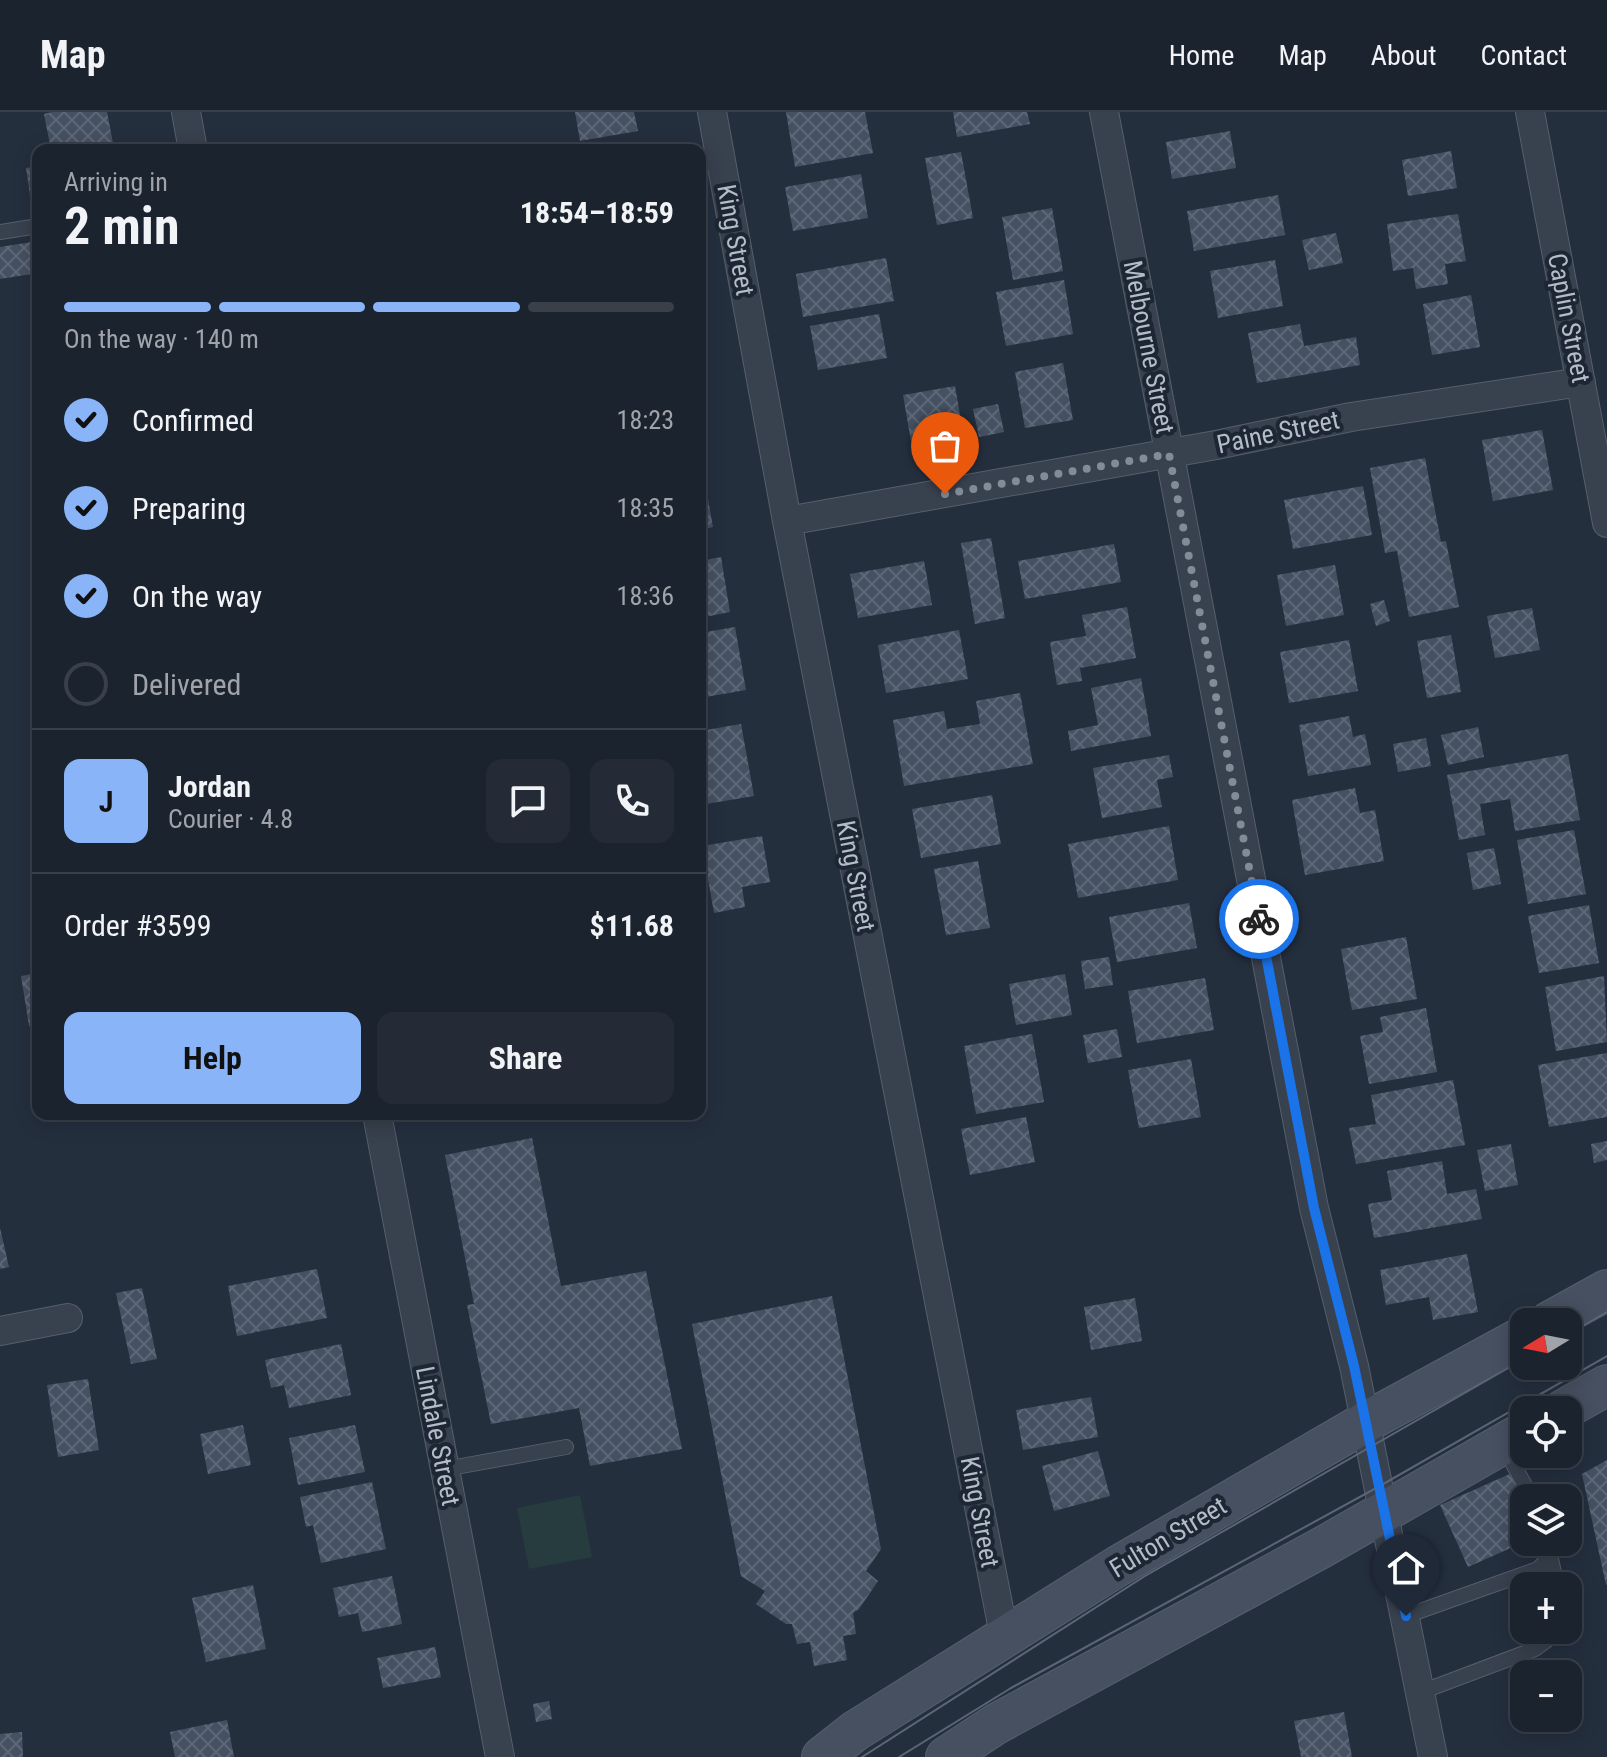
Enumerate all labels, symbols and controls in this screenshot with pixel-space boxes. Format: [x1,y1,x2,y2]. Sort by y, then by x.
text: Map [40,33,106,77]
text: Home [1169,39,1234,72]
text: Map [1278,39,1327,72]
text: About [1371,39,1437,72]
text: Contact [1481,39,1567,72]
text: Arriving in [64,167,168,197]
street label: King Street [711,182,761,298]
text: 18:54–18:59 [520,195,674,230]
text: 2 min [64,196,180,257]
street label: Caplin Street [1542,251,1596,385]
street label: Melbourne Street [1117,258,1181,436]
text: On the way · 140 m [64,324,259,354]
icon: check [64,398,108,442]
text: Confirmed [132,403,254,438]
street label: Paine Street [1214,404,1342,460]
text: 18:23 [617,405,674,435]
pin [911,412,979,494]
icon: bag [923,424,967,468]
icon: check [64,486,108,530]
text: Preparing [132,491,246,526]
text: 18:35 [617,493,674,523]
icon: check [64,574,108,618]
text: On the way [132,579,262,614]
text: 18:36 [617,581,674,611]
text: Delivered [132,667,241,702]
button: chat [486,759,570,843]
button: phone [590,759,674,843]
text: Jordan [168,769,251,804]
text: J [99,784,113,819]
text: Courier · 4.8 [168,804,293,834]
street label: King Street [831,818,881,934]
courier [1219,879,1299,959]
icon: bike [1237,897,1281,941]
text: Order #3599 [64,908,212,943]
text: $11.68 [589,908,674,943]
button: Help [64,1012,361,1104]
button: Share [377,1012,674,1104]
north arrow [1510,1308,1582,1380]
map controls [1510,1308,1582,1732]
street label: Lindale Street [410,1364,466,1508]
button: locate [1510,1396,1582,1468]
street label: King Street [955,1454,1005,1570]
button: layers [1510,1484,1582,1556]
street label: Fulton Street [1104,1490,1232,1584]
pin [1372,1534,1440,1616]
icon: home [1384,1546,1428,1590]
button: + [1510,1572,1582,1644]
button: − [1510,1660,1582,1732]

